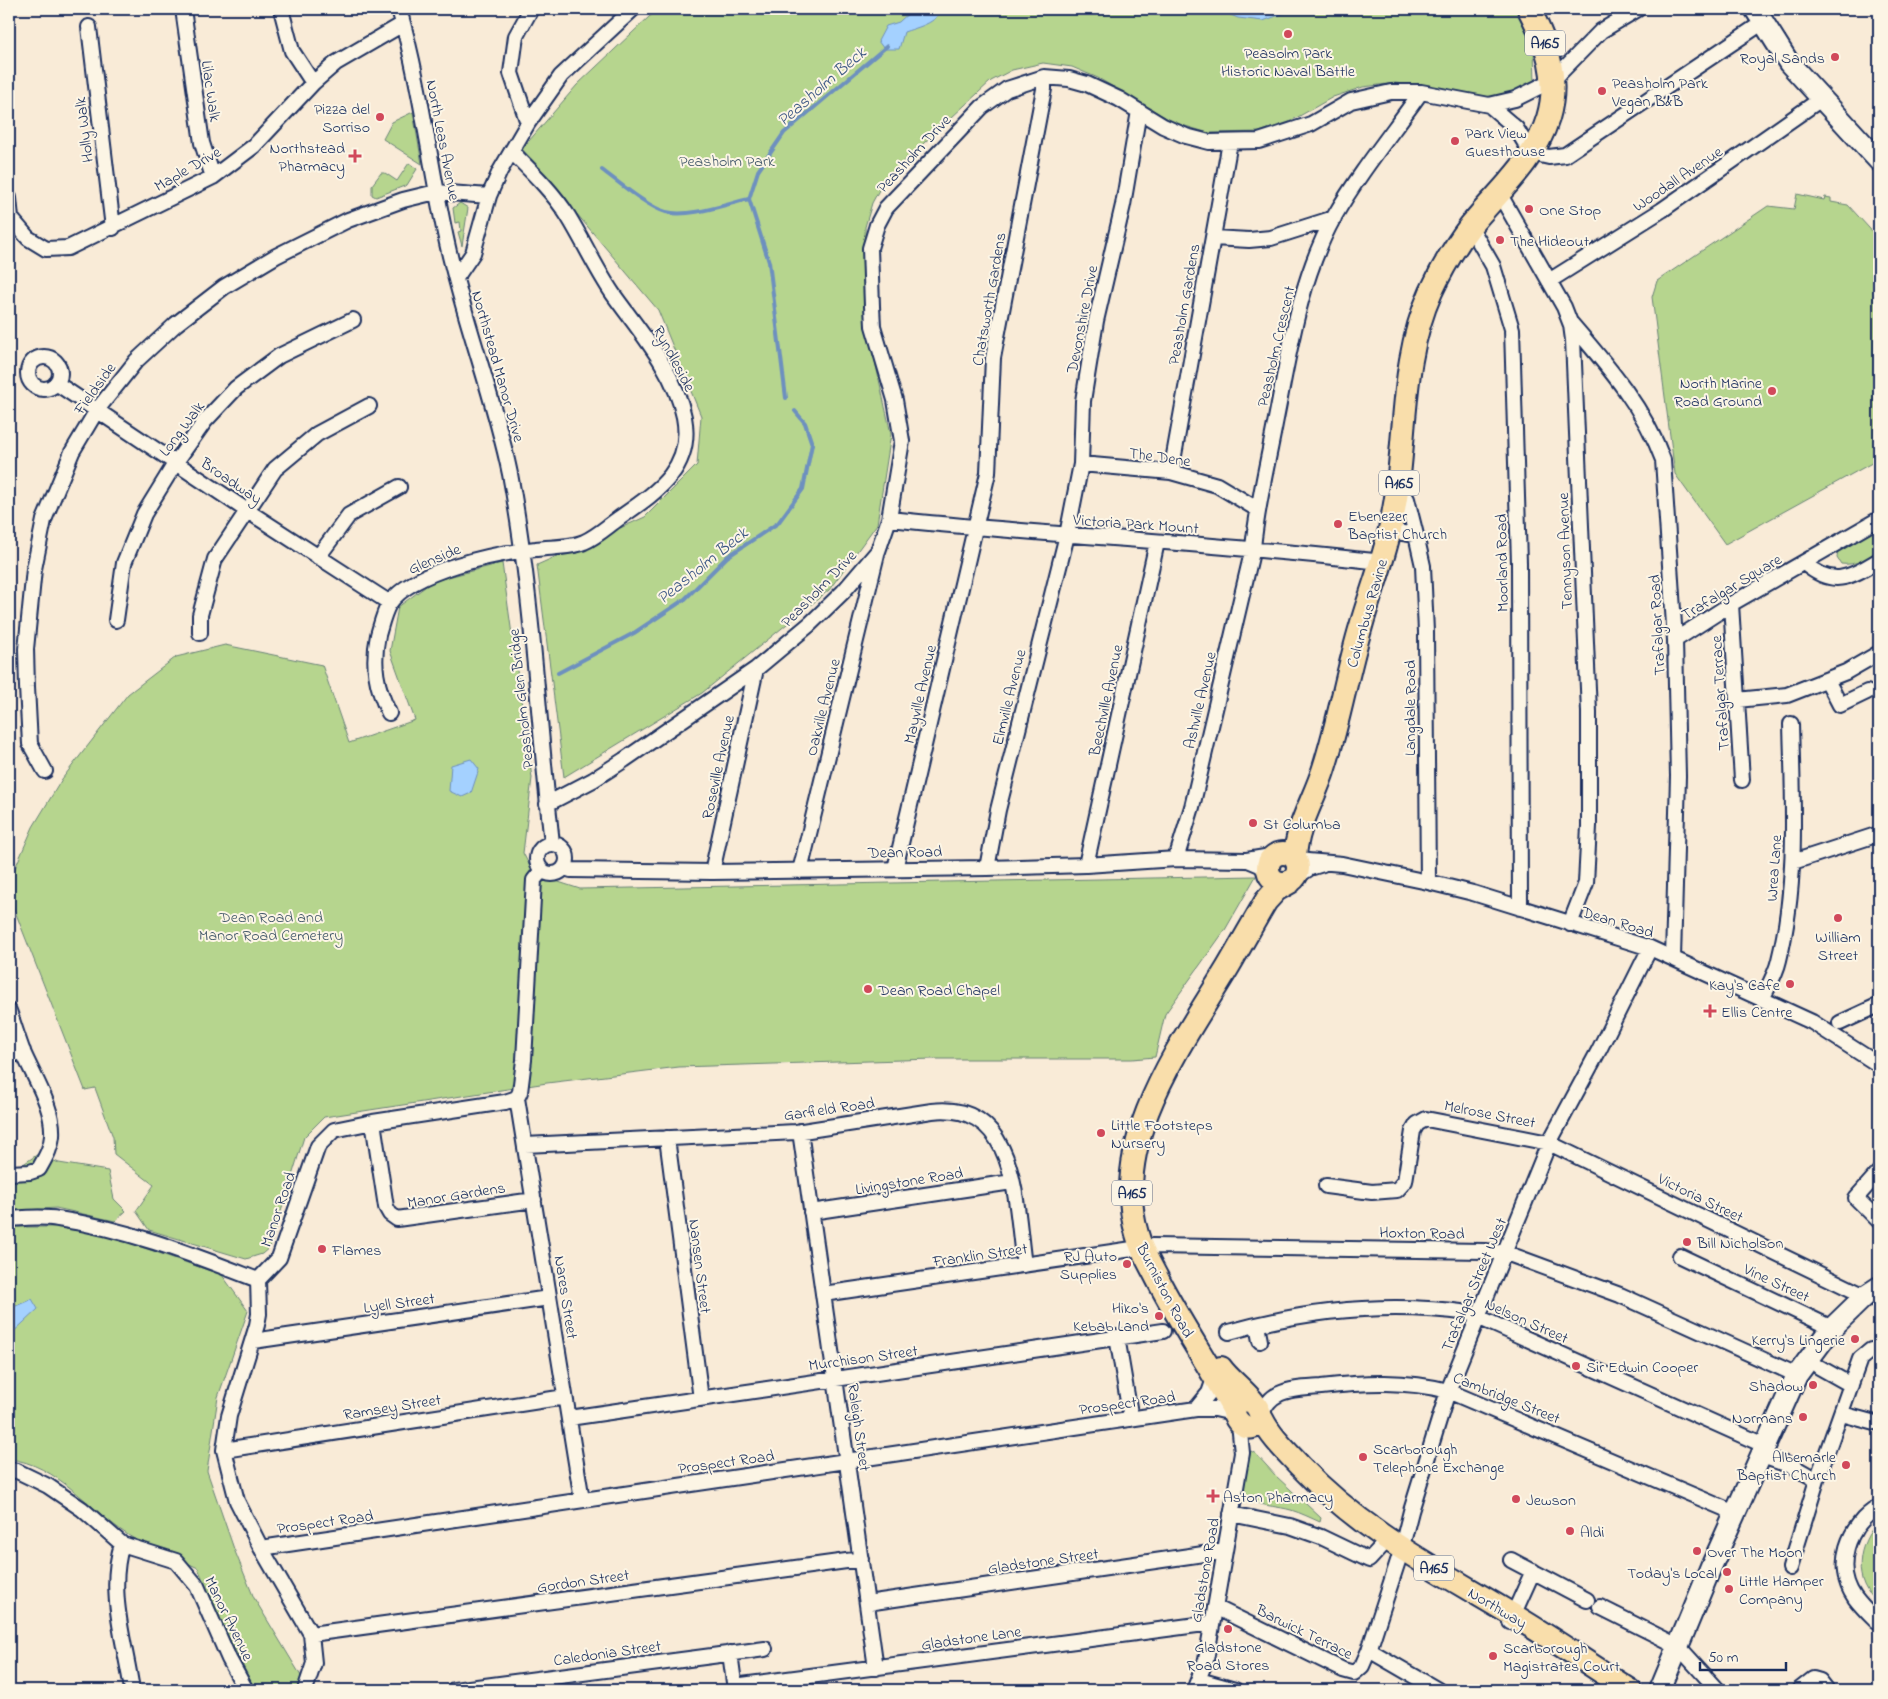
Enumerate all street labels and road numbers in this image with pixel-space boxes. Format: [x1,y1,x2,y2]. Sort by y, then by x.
road number: A165 [1525,30,1565,56]
street label: Lilac Walk [194,59,226,125]
street label: North Leas Avenue [419,78,466,204]
street label: Holly Walk [69,94,101,164]
street label: Peasholm Drive [872,109,958,199]
street label: Maple Drive [150,140,227,199]
street label: Woodall Avenue [1628,140,1729,219]
street label: Chatsworth Gardens [966,231,1014,368]
street label: Peasholm Gardens [1163,242,1207,367]
street label: Devonshire Drive [1061,263,1105,376]
street label: Peasholm Crescent [1251,283,1303,409]
street label: Northstead Manor Drive [464,288,530,446]
street label: Ryndleside [646,322,701,397]
street label: Fieldside [68,357,123,421]
street label: Long Walk [154,396,212,462]
street label: The Dene [1127,442,1193,474]
street label: Broadway [194,452,267,511]
road number: A165 [1379,470,1419,496]
street label: Tennyson Avenue [1552,491,1580,610]
street label: Victoria Park Mount [1071,509,1200,541]
street label: Moorland Road [1490,514,1516,612]
street label: Glenside [405,538,466,582]
street label: Peasholm Drive [776,544,863,634]
street label: Trafalgar Square [1677,548,1787,627]
street label: Columbus Ravine [1341,556,1395,671]
street label: Trafalgar Road [1643,574,1673,676]
street label: Peasholm Glen Bridge [503,627,541,770]
street label: Trafalgar Terrace [1705,634,1737,751]
street label: Mayville Avenue [898,642,944,746]
street label: Beechville Avenue [1083,642,1131,759]
street label: Elmville Avenue [986,646,1034,748]
street label: Ashville Avenue [1178,649,1224,751]
street label: Oakville Avenue [800,655,848,759]
street label: Langdale Road [1399,660,1423,756]
street label: Roseville Avenue [696,712,742,822]
street label: Wrea Lane [1761,833,1789,902]
street label: Dean Road [867,840,942,866]
street label: Dean Road [1577,900,1656,945]
street label: Garfield Road [782,1092,876,1128]
street label: Melrose Street [1442,1094,1538,1136]
street label: Livingstone Road [854,1162,965,1202]
street label: Victoria Street [1652,1167,1748,1230]
street label: Manor Road [255,1169,303,1251]
street label: Manor Gardens [405,1176,507,1216]
road number: A165 [1112,1180,1152,1206]
street label: Trafalgar Street West [1436,1213,1514,1356]
street label: Nansen Street [681,1218,717,1315]
street label: Hoxton Road [1379,1221,1465,1247]
street label: Franklin Street [930,1237,1030,1275]
street label: Burniston Road [1129,1238,1199,1343]
street label: Nares Street [547,1254,584,1341]
street label: Vine Street [1738,1258,1814,1310]
street label: Lyell Street [362,1287,437,1321]
street label: Nelson Street [1480,1293,1572,1351]
street label: Murchison Street [807,1339,920,1379]
street label: Cambridge Street [1449,1366,1564,1432]
street label: Raleigh Street [840,1382,876,1473]
street label: Prospect Road [1078,1385,1177,1423]
street label: Ramsey Street [342,1388,443,1428]
street label: Prospect Road [677,1444,776,1482]
street label: Prospect Road [276,1504,375,1542]
street label: Gladstone Road [1185,1516,1227,1625]
street label: Gladstone Street [986,1542,1101,1582]
road number: A165 [1414,1556,1454,1580]
street label: Gordon Street [536,1564,632,1600]
street label: Manor Avenue [197,1573,259,1666]
street label: Northway [1463,1582,1531,1636]
street label: Barwick Terrace [1251,1599,1357,1667]
street label: Gladstone Lane [920,1620,1024,1658]
street label: Caledonia Street [552,1634,663,1673]

